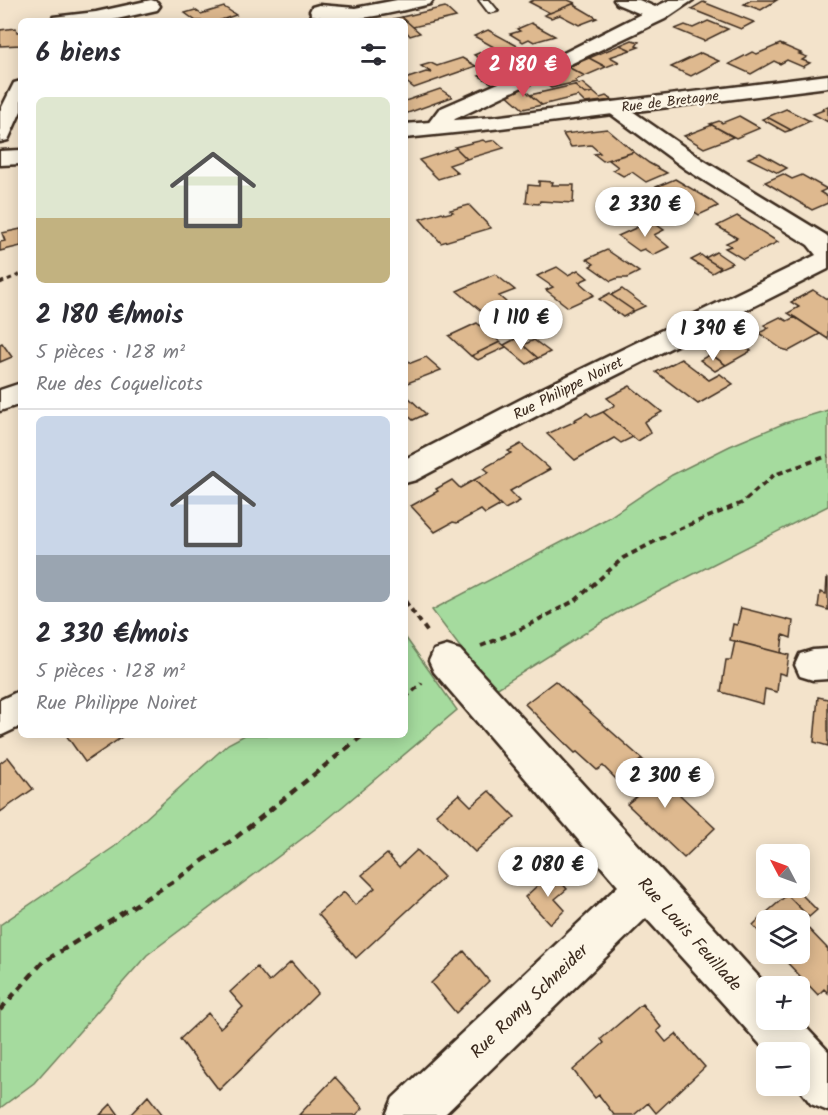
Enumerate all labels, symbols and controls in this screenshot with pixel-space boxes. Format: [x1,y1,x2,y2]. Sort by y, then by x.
text: 6 biens [36,33,121,75]
icon: filters [357,38,390,71]
pin: 2 180 € [468,47,578,98]
text: 2 180 € [489,50,557,82]
street label: Rue de Bretagne [620,85,721,119]
icon: home [159,136,267,244]
pin: 2 330 € [590,187,700,238]
text: 2 330 € [609,190,681,222]
text: 2 180 €/mois [36,295,184,337]
pin: 1 110 € [466,300,576,351]
text: 1 110 € [493,303,549,335]
pin: 1 390 € [658,311,768,362]
text: 1 390 € [680,314,746,346]
text: 5 pièces · 128 m² [36,337,185,369]
street label: Rue Philippe Noiret [509,351,628,427]
text: Rue des Coquelicots [36,369,203,401]
icon: home [159,455,267,563]
text: 2 330 €/mois [36,614,189,656]
text: 5 pièces · 128 m² [36,656,185,688]
text: Rue Philippe Noiret [36,688,197,720]
pin: 2 300 € [610,758,720,809]
text: 2 300 € [629,761,701,793]
north arrow [756,844,810,898]
map controls [756,844,810,1096]
pin: 2 080 € [493,847,603,898]
text: 2 080 € [512,850,584,882]
street label: Rue Louis Feuillade [630,871,748,999]
button: layers [756,910,810,964]
street label: Rue Romy Schneider [464,937,597,1066]
button: + [756,976,810,1030]
button: − [756,1042,810,1096]

